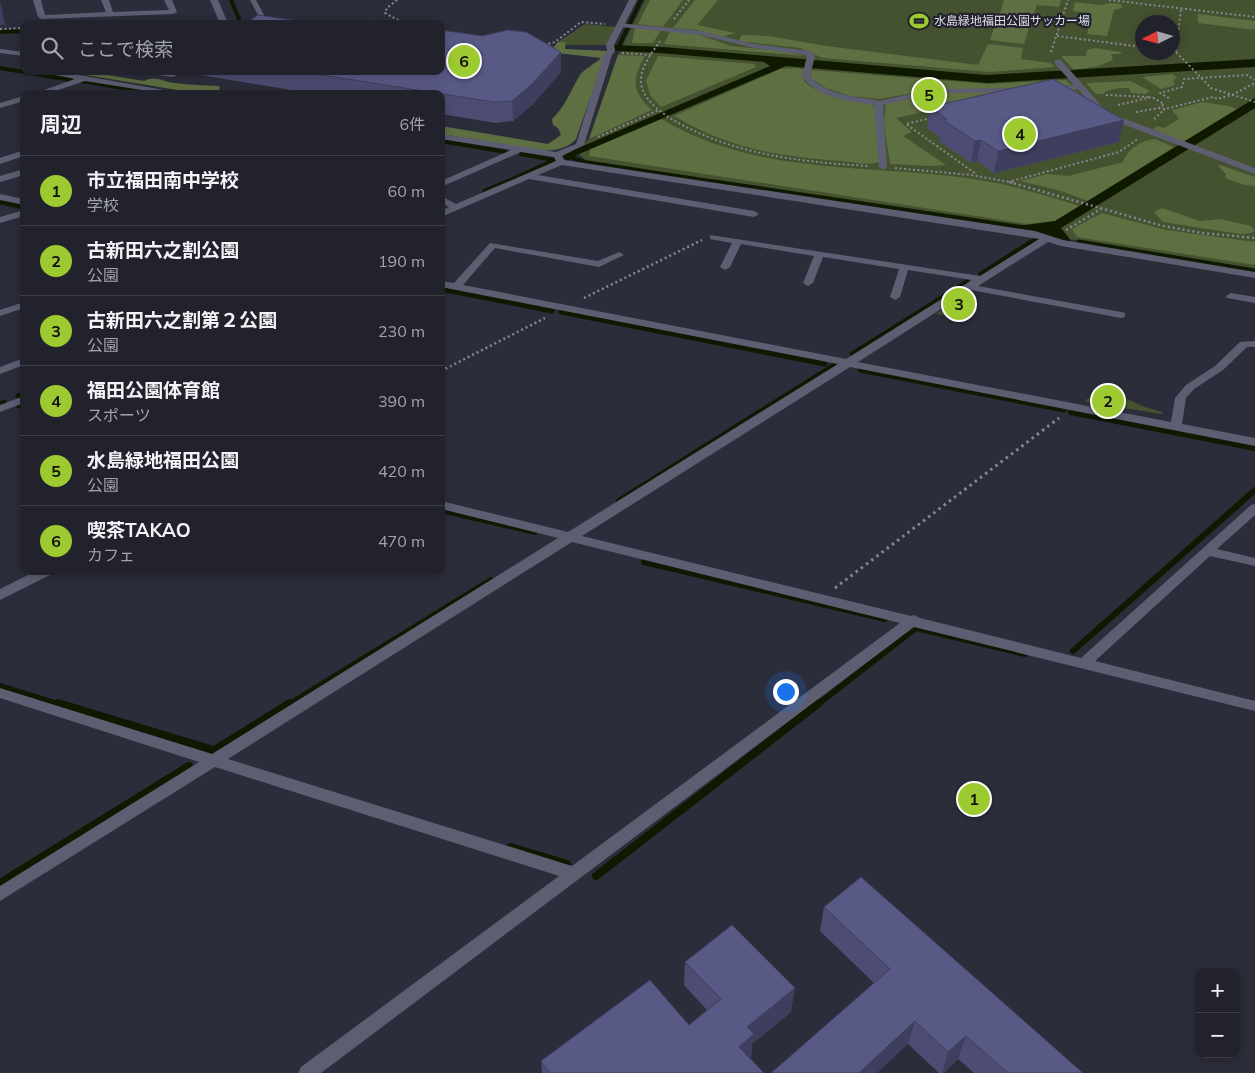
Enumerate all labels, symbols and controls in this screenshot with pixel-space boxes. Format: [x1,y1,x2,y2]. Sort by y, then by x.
sports icon: 水島緑地福田公園サッカー場 [908,10,930,32]
place label: 水島緑地福田公園サッカー場 [934,13,1090,28]
north arrow [1135,15,1180,60]
search box [20,20,445,75]
icon: search [38,34,66,62]
text: ここで検索 [78,37,173,61]
pin: 6 [448,42,480,80]
pin: 5 [913,76,945,114]
text: 周辺 [40,111,82,137]
text: 6件 [399,114,425,134]
pin: 4 [1004,115,1036,153]
text: 市立福田南中学校 [87,168,239,192]
text: 1 [51,181,61,201]
text: 60 m [388,181,425,201]
text: 学校 [87,195,119,215]
text: 古新田六之割公園 [87,238,239,262]
text: 2 [51,251,61,271]
text: 190 m [378,251,425,271]
text: 公園 [87,265,119,285]
pin: 3 [943,285,975,323]
text: 古新田六之割第２公園 [87,308,277,332]
text: 3 [51,321,61,341]
text: 230 m [378,321,425,341]
text: 公園 [87,335,119,355]
text: 福田公園体育館 [87,378,220,402]
pin: 2 [1092,382,1124,420]
text: 4 [51,391,61,411]
text: 390 m [378,391,425,411]
text: スポーツ [87,405,151,425]
text: 水島緑地福田公園 [87,448,239,472]
text: 5 [51,461,61,481]
text: 420 m [378,461,425,481]
text: 公園 [87,475,119,495]
text: 喫茶TAKAO [87,518,191,542]
text: 6 [51,531,61,551]
text: 470 m [378,531,425,551]
text: カフェ [87,545,135,565]
your location [773,679,799,705]
pin: 1 [958,780,990,818]
map controls [1195,968,1240,1058]
button: + [1195,968,1240,1013]
button: − [1195,1013,1240,1058]

